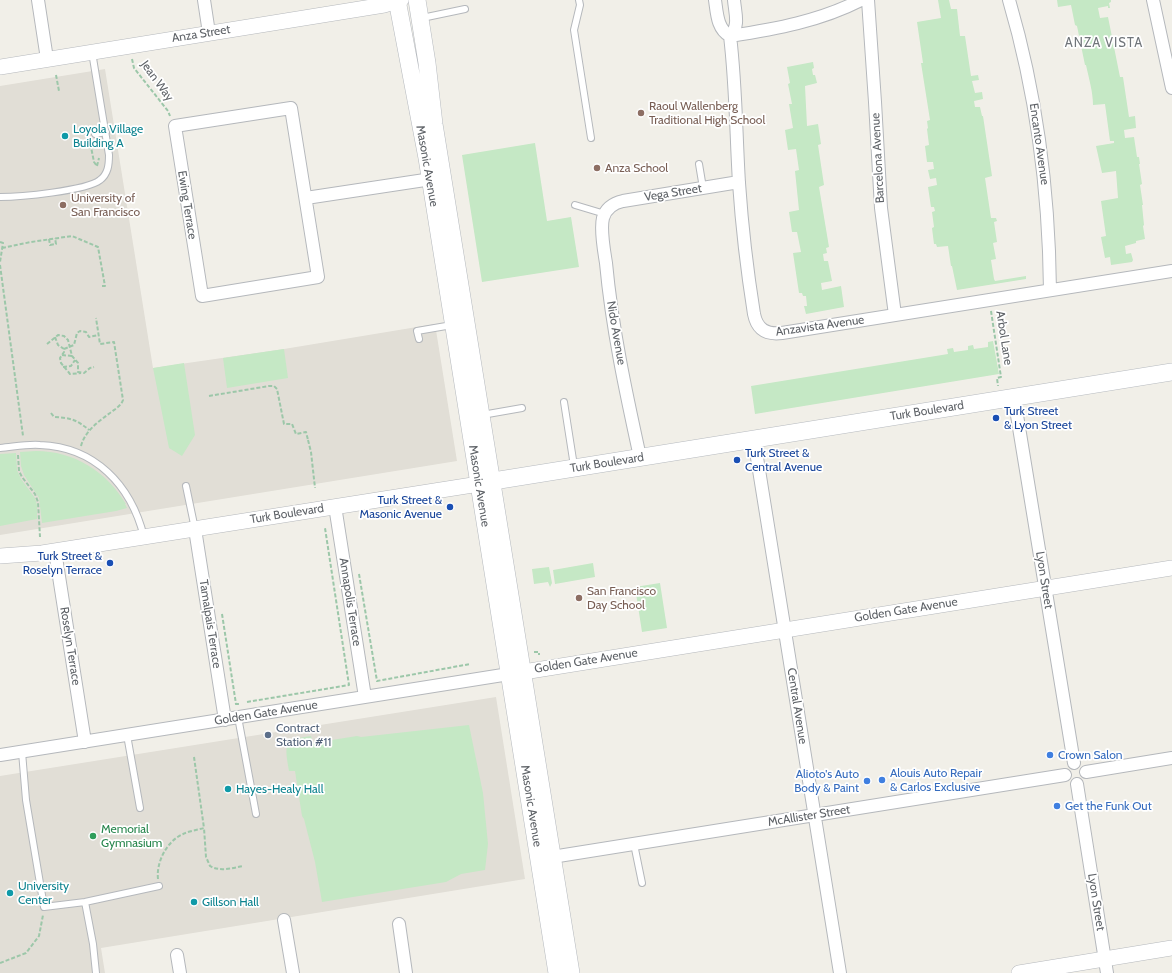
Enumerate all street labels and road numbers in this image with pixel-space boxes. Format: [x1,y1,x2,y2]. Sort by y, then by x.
street label: Anza Street [171,22,231,46]
street label: Jean Way [137,58,177,104]
street label: Encanto Avenue [1026,102,1052,186]
street label: Barcelona Avenue [868,112,888,204]
street label: Masonic Avenue [413,124,441,208]
street label: Ewing Terrace [174,170,200,240]
street label: Vega Street [643,181,703,205]
street label: Nido Avenue [603,300,629,366]
street label: Arbol Lane [993,310,1015,366]
street label: Anzavista Avenue [775,313,865,339]
street label: Turk Boulevard [889,398,965,424]
street label: Masonic Avenue [465,444,493,528]
street label: Turk Boulevard [569,450,645,476]
street label: Turk Boulevard [249,501,325,527]
street label: Lyon Street [1032,550,1056,610]
street label: Annapolis Terrace [336,557,364,647]
street label: Tamalpais Terrace [196,579,224,669]
street label: Golden Gate Avenue [853,595,959,625]
street label: Roselyn Terrace [57,606,83,686]
street label: Golden Gate Avenue [533,646,639,676]
street label: Central Avenue [784,667,810,745]
street label: Golden Gate Avenue [213,698,319,728]
street label: Masonic Avenue [517,764,545,848]
street label: McAllister Street [767,802,851,830]
street label: Lyon Street [1084,872,1108,932]

